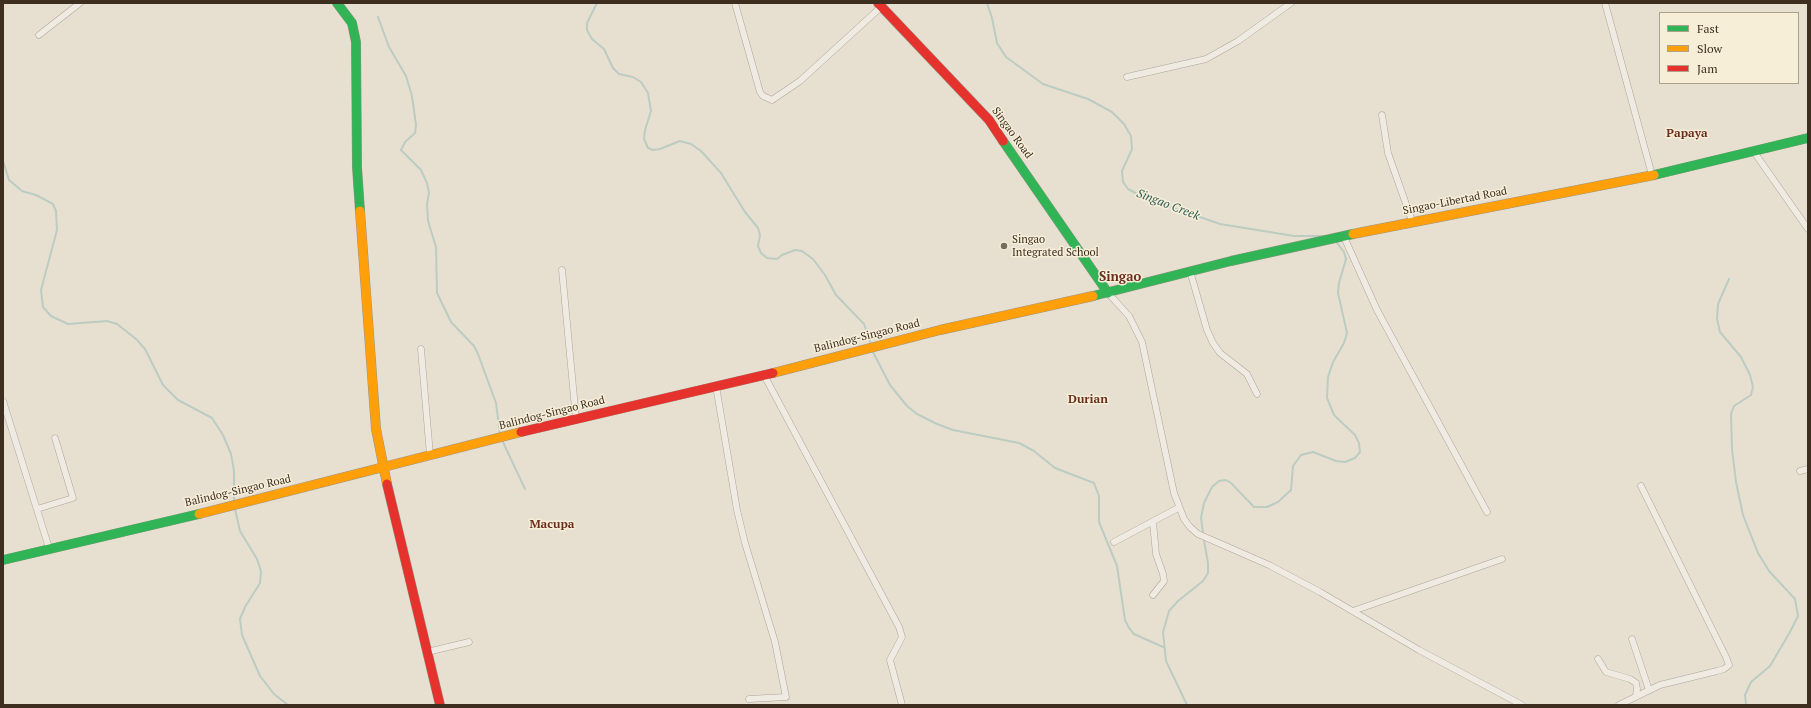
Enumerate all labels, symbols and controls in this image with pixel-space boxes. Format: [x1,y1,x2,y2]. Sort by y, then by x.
legend [1659,12,1799,84]
text: Fast [1697,21,1719,36]
text: Slow [1697,41,1722,56]
text: Jam [1697,61,1718,76]
street label: Singao Road [989,105,1035,161]
district label: Papaya [1666,127,1708,141]
street label: Singao-Libertad Road [1402,184,1508,218]
water label: Singao Creek [1134,186,1202,224]
place label: Singao Integrated School [1012,233,1099,259]
marker: Singao Integrated School [999,241,1009,251]
district label: Singao [1099,269,1141,285]
street label: Balindog-Singao Road [813,316,921,356]
street label: Balindog-Singao Road [498,393,606,433]
district label: Durian [1068,393,1108,407]
street label: Balindog-Singao Road [184,472,292,510]
district label: Macupa [529,518,575,532]

